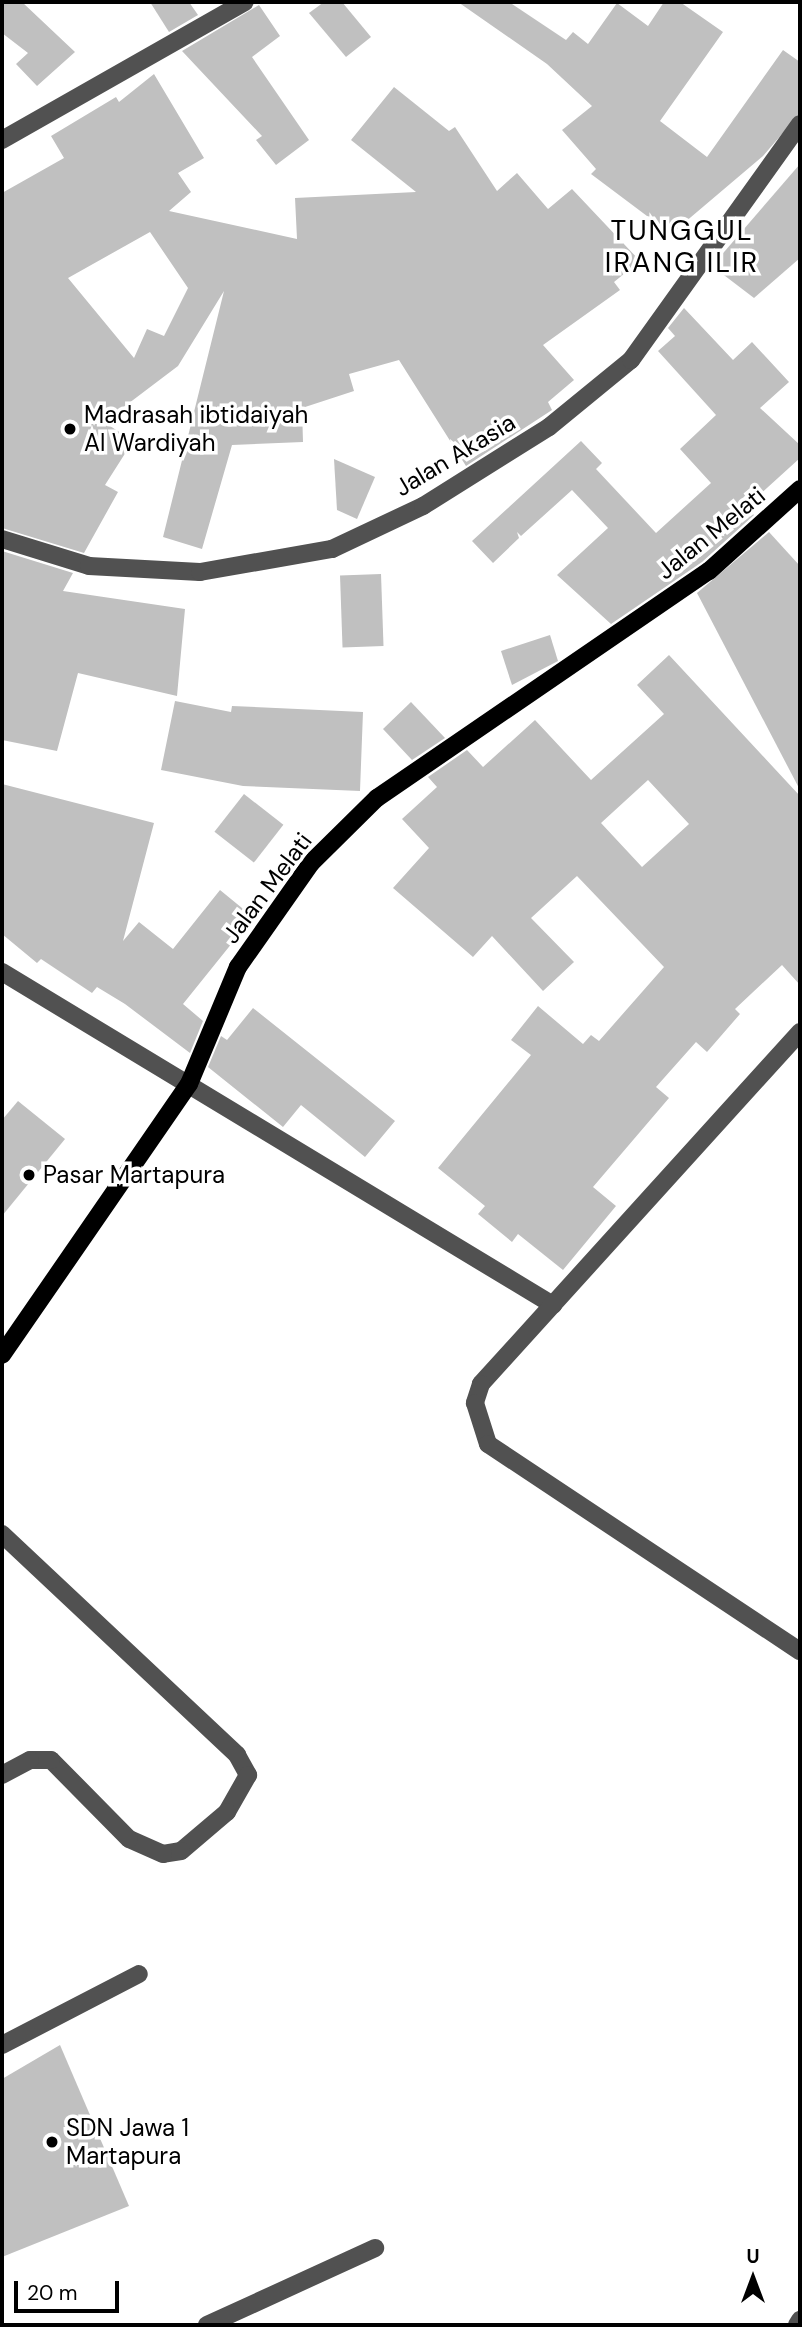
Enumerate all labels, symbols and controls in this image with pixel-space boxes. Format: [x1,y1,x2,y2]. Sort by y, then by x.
district label: TUNGGUL IRANG ILIR [606,214,758,280]
place label: Madrasah ibtidaiyah Al Wardiyah [84,401,308,457]
street label: Jalan Akasia [390,408,520,502]
marker: Madrasah ibtidaiyah Al Wardiyah [62,421,78,437]
street label: Jalan Melati [651,481,771,585]
street label: Jalan Melati [216,827,318,949]
place label: Pasar Martapura [43,1161,225,1189]
marker: Pasar Martapura [21,1167,37,1183]
place label: SDN Jawa 1 Martapura [66,2114,189,2170]
marker: SDN Jawa 1 Martapura [44,2134,60,2150]
north arrow [718,2243,788,2313]
text: U [746,2244,760,2269]
scale bar [18,2268,122,2312]
text: 20 m [27,2279,78,2307]

